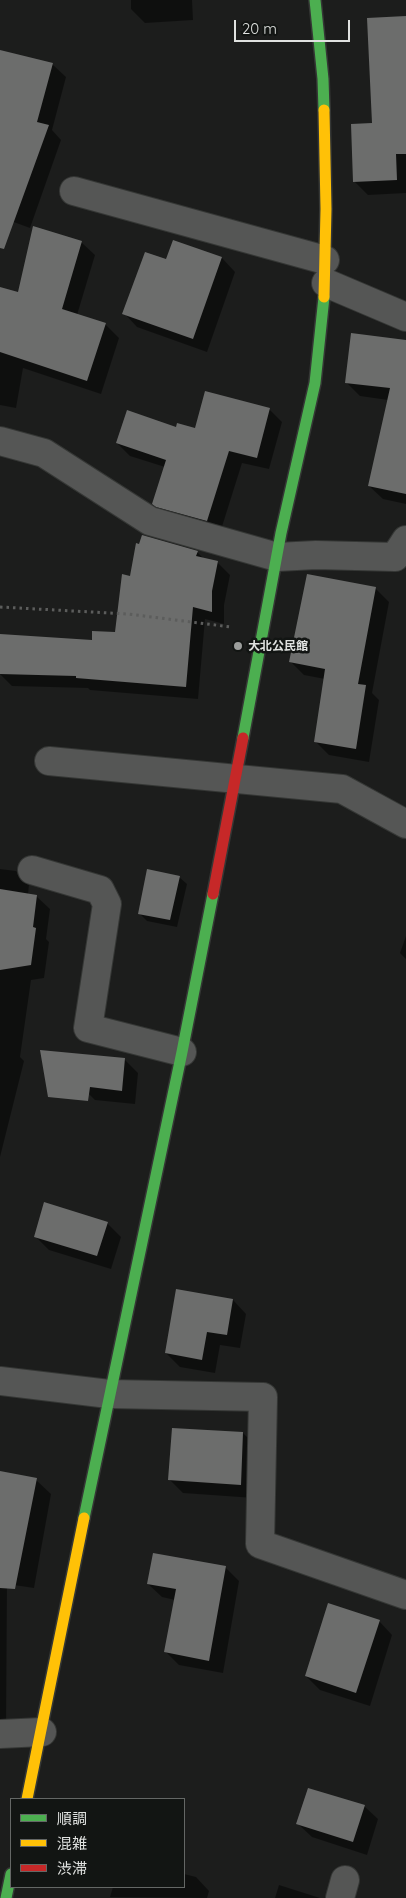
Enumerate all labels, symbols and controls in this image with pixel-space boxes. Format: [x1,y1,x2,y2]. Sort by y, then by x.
scale bar [236,10,352,42]
text: 20 m [242,19,277,38]
place label: 大北公民館 [248,639,308,653]
marker: 大北公民館 [232,640,244,652]
legend [10,1798,185,1888]
text: 順調 [57,1809,87,1828]
text: 混雑 [57,1834,87,1853]
text: 渋滞 [57,1859,87,1878]

